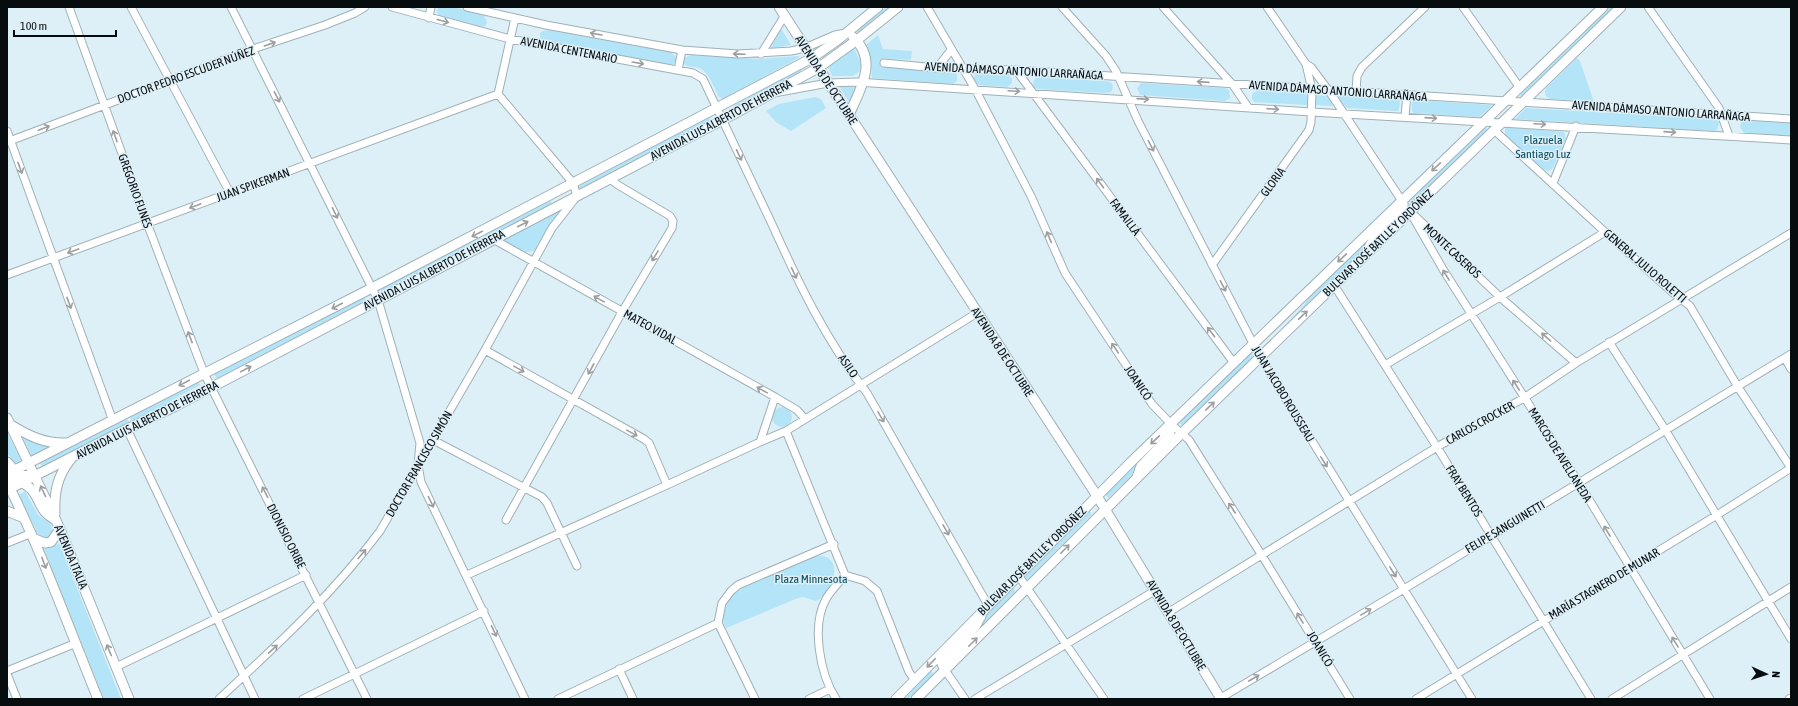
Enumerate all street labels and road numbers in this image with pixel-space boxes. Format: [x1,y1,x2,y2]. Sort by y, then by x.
street label: AVENIDA 8 DE OCTUBRE [792,33,860,127]
street label: AVENIDA CENTENARIO [520,34,618,66]
street label: DOCTOR PEDRO ESCUDER NÚÑEZ [116,43,257,106]
street label: AVENIDA DÁMASO ANTONIO LARRAÑAGA [924,59,1104,83]
street label: AVENIDA LUIS ALBERTO DE HERRERA [648,77,794,163]
street label: AVENIDA DÁMASO ANTONIO LARRAÑAGA [1248,78,1428,104]
street label: AVENIDA DÁMASO ANTONIO LARRAÑAGA [1571,98,1751,124]
street label: GREGORIO FUNES [115,152,155,230]
street label: JUAN SPIKERMAN [214,165,292,205]
street label: GLORIA [1258,165,1288,199]
street label: BULEVAR JOSÉ BATLLE Y ORDÓÑEZ [1320,186,1437,299]
street label: FAMAILLÁ [1107,196,1143,238]
street label: MONTE CASEROS [1420,221,1484,281]
street label: GENERAL JULIO ROLETTI [1601,226,1689,306]
street label: AVENIDA LUIS ALBERTO DE HERRERA [361,227,507,313]
street label: AVENIDA 8 DE OCTUBRE [968,305,1036,399]
street label: MATEO VIDAL [621,307,679,348]
street label: JUAN JACOBO ROUSSEAU [1249,343,1317,445]
street label: ASILO [835,352,861,380]
street label: JOANICÓ [1121,363,1155,403]
street label: AVENIDA LUIS ALBERTO DE HERRERA [73,378,221,462]
street label: CARLOS CROCKER [1443,398,1517,448]
street label: MARCOS DE AVELLANEDA [1525,405,1595,505]
street label: DOCTOR FRANCISCO SIMÓN [383,408,455,520]
street label: FRAY BENTOS [1443,463,1485,519]
street label: FELIPE SANGUINETTI [1463,498,1547,556]
street label: DIONISIO ORIBE [264,501,308,571]
street label: BULEVAR JOSÉ BATLLE Y ORDÓÑEZ [975,503,1090,618]
street label: AVENIDA ITALIA [51,523,91,591]
street label: MARÍA STAGNERO DE MUNAR [1546,545,1662,623]
street label: AVENIDA 8 DE OCTUBRE [1143,577,1209,673]
street label: JOANICÓ [1304,629,1336,669]

